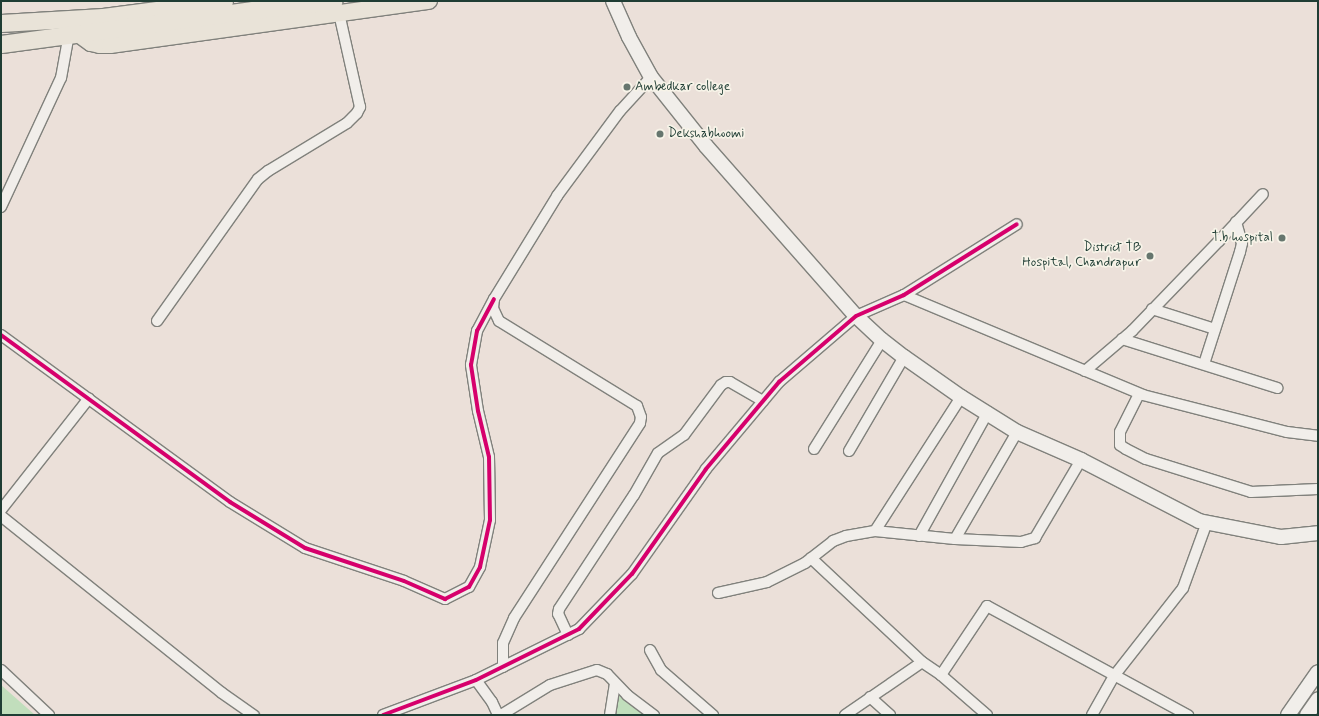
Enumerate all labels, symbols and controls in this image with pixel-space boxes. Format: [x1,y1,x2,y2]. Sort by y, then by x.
place label: Ambedkar college [635,79,730,95]
marker: Ambedkar college [622,82,632,92]
place label: Dekshabhoomi [668,126,744,142]
marker: Dekshabhoomi [655,129,665,139]
place label: T.b hospital [1212,230,1273,246]
marker: T.b hospital [1276,232,1288,244]
place label: District TB Hospital, Chandrapur [1020,241,1141,272]
marker: District TB Hospital, Chandrapur [1144,250,1156,262]

